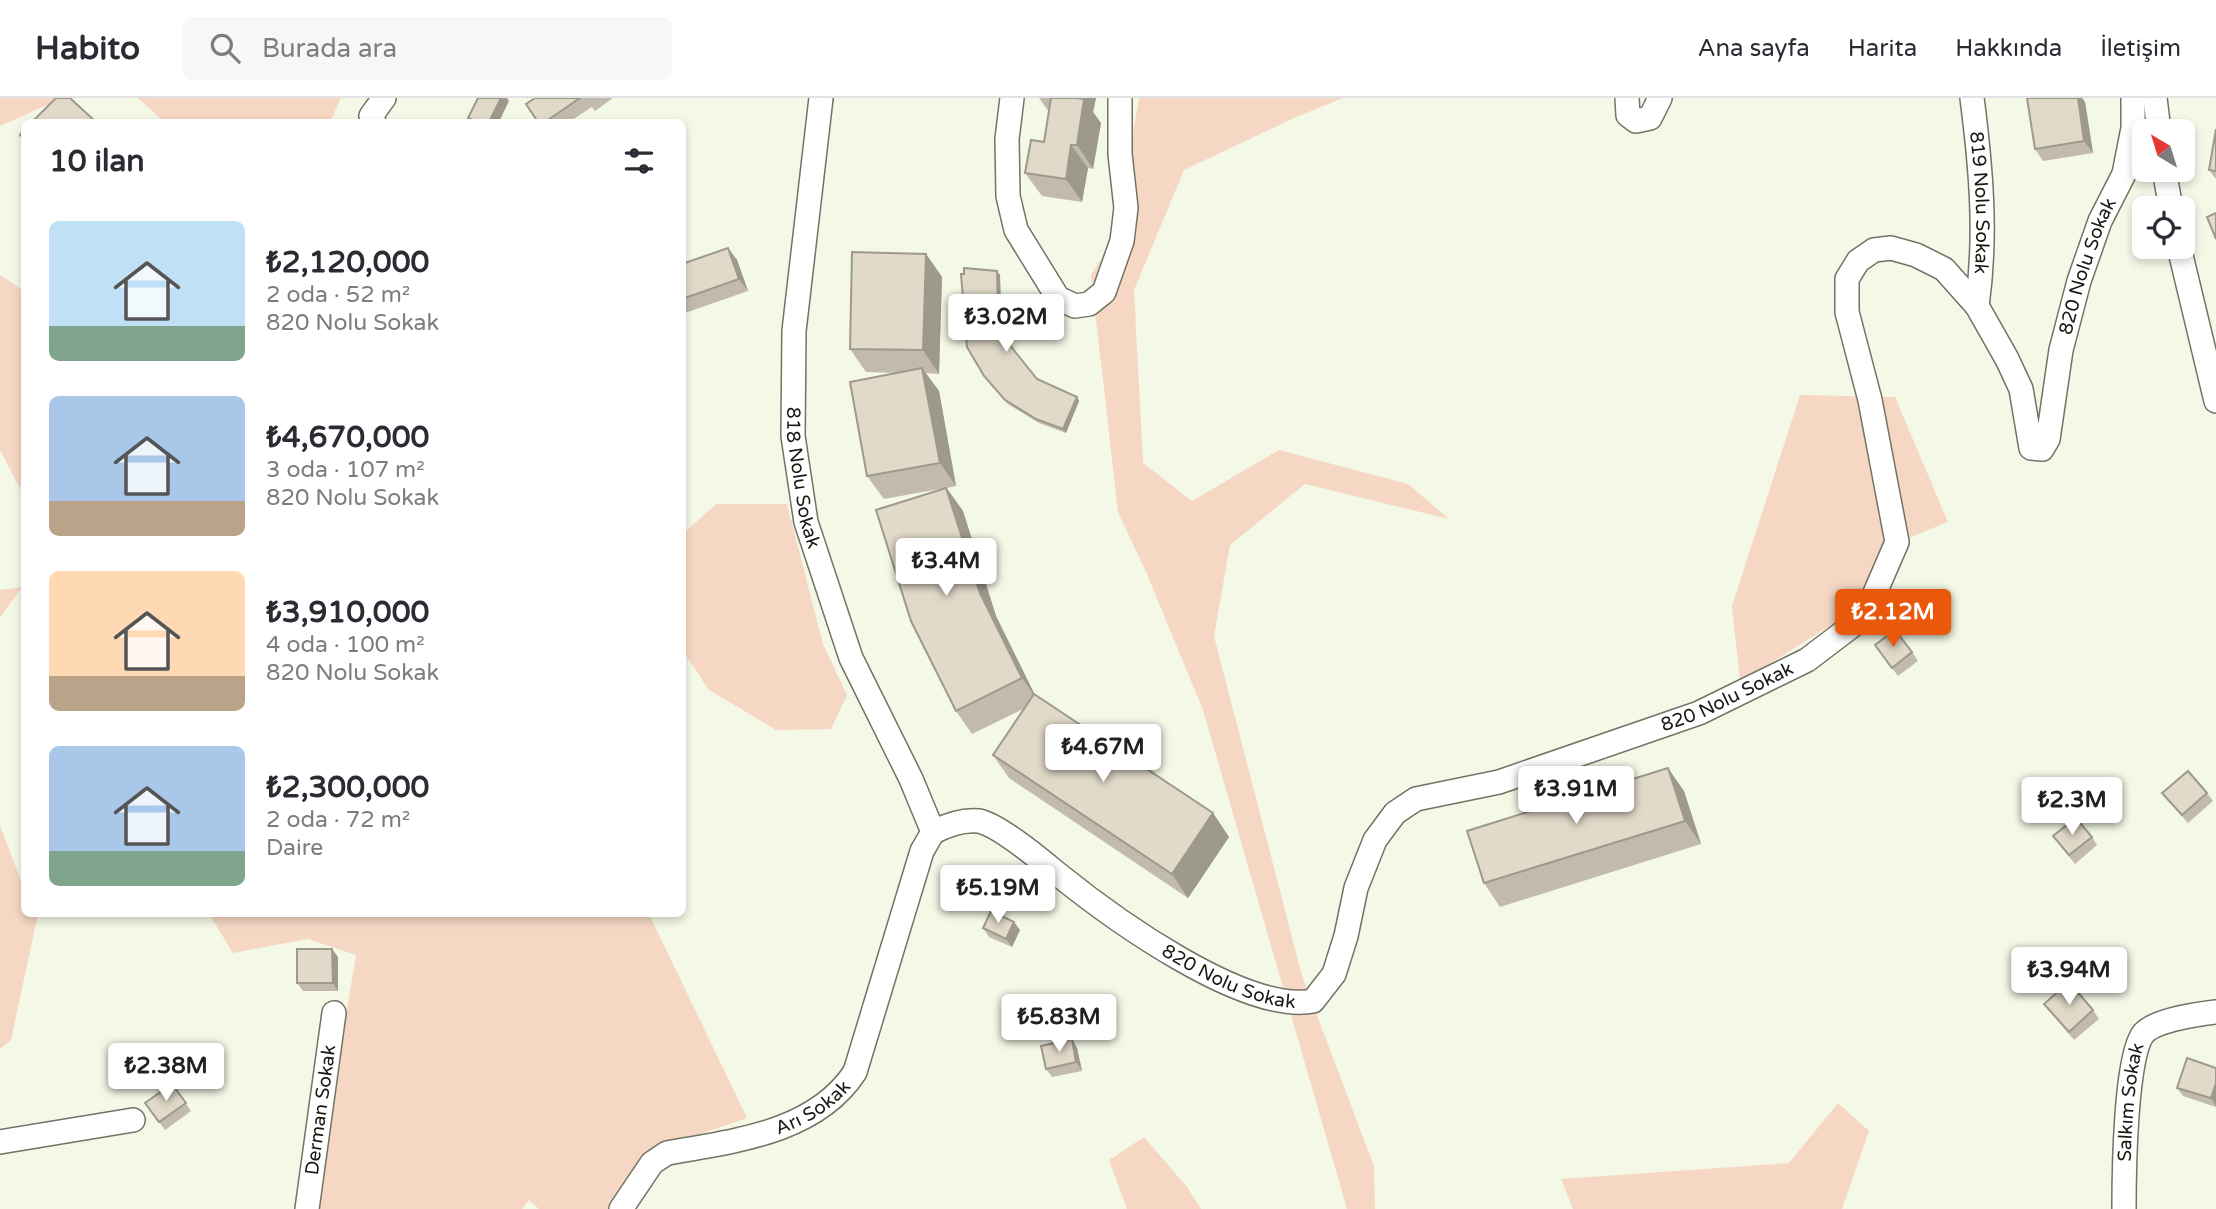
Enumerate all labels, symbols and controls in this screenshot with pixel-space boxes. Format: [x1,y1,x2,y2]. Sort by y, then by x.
search box [182,17,672,80]
text: Habito [35,29,140,68]
icon: search [206,29,244,67]
text: Burada ara [262,33,397,64]
text: Ana sayfa [1698,34,1810,63]
text: Harita [1848,34,1917,63]
text: Hakkında [1955,34,2062,63]
text: İletişim [2100,34,2181,63]
north arrow [2132,119,2194,182]
map controls [2132,119,2195,259]
street label: 819 Nolu Sokak [1965,130,1993,275]
icon: filters [620,142,658,180]
text: 10 ilan [49,143,145,180]
street label: 820 Nolu Sokak [2054,194,2121,337]
button: locate [2132,196,2195,259]
text: ₺2,120,000 [266,244,429,281]
icon: home [105,249,189,333]
text: 2 oda · 52 m² [266,281,410,309]
pin: ₺3.02M [949,294,1063,354]
text: ₺3.02M [964,303,1048,331]
text: 820 Nolu Sokak [266,309,439,337]
street label: 818 Nolu Sokak [781,407,825,551]
text: ₺4,670,000 [266,419,429,456]
icon: home [105,424,189,508]
text: 3 oda · 107 m² [266,456,425,484]
text: 820 Nolu Sokak [266,484,439,512]
pin: ₺3.4M [897,538,995,598]
text: ₺3.4M [912,547,980,575]
pin: ₺2.12M [1836,589,1950,649]
text: ₺3,910,000 [266,594,429,631]
text: ₺2.12M [1851,598,1935,626]
icon: home [105,599,189,683]
text: 4 oda · 100 m² [266,631,425,659]
street label: 820 Nolu Sokak [1658,658,1797,736]
text: 820 Nolu Sokak [266,659,439,687]
pin: ₺4.67M [1046,724,1160,784]
text: ₺4.67M [1061,733,1145,761]
pin: ₺3.91M [1519,766,1633,826]
text: ₺2,300,000 [266,769,429,806]
icon: home [105,774,189,858]
text: ₺3.91M [1534,775,1618,803]
pin: ₺2.3M [2023,778,2121,837]
text: ₺2.3M [2037,786,2107,814]
text: 2 oda · 72 m² [266,806,410,834]
text: Daire [266,834,323,862]
pin: ₺5.19M [941,866,1055,925]
text: ₺5.19M [956,874,1040,902]
street label: 820 Nolu Sokak [1158,940,1297,1013]
pin: ₺3.94M [2012,948,2126,1007]
text: ₺3.94M [2027,956,2111,984]
pin: ₺5.83M [1002,995,1116,1054]
text: ₺5.83M [1017,1003,1101,1031]
street label: Salkım Sokak [2114,1040,2149,1162]
street label: Derman Sokak [301,1043,340,1176]
pin: ₺2.38M [109,1044,223,1103]
text: ₺2.38M [124,1052,208,1080]
street label: Arı Sokak [772,1076,855,1140]

